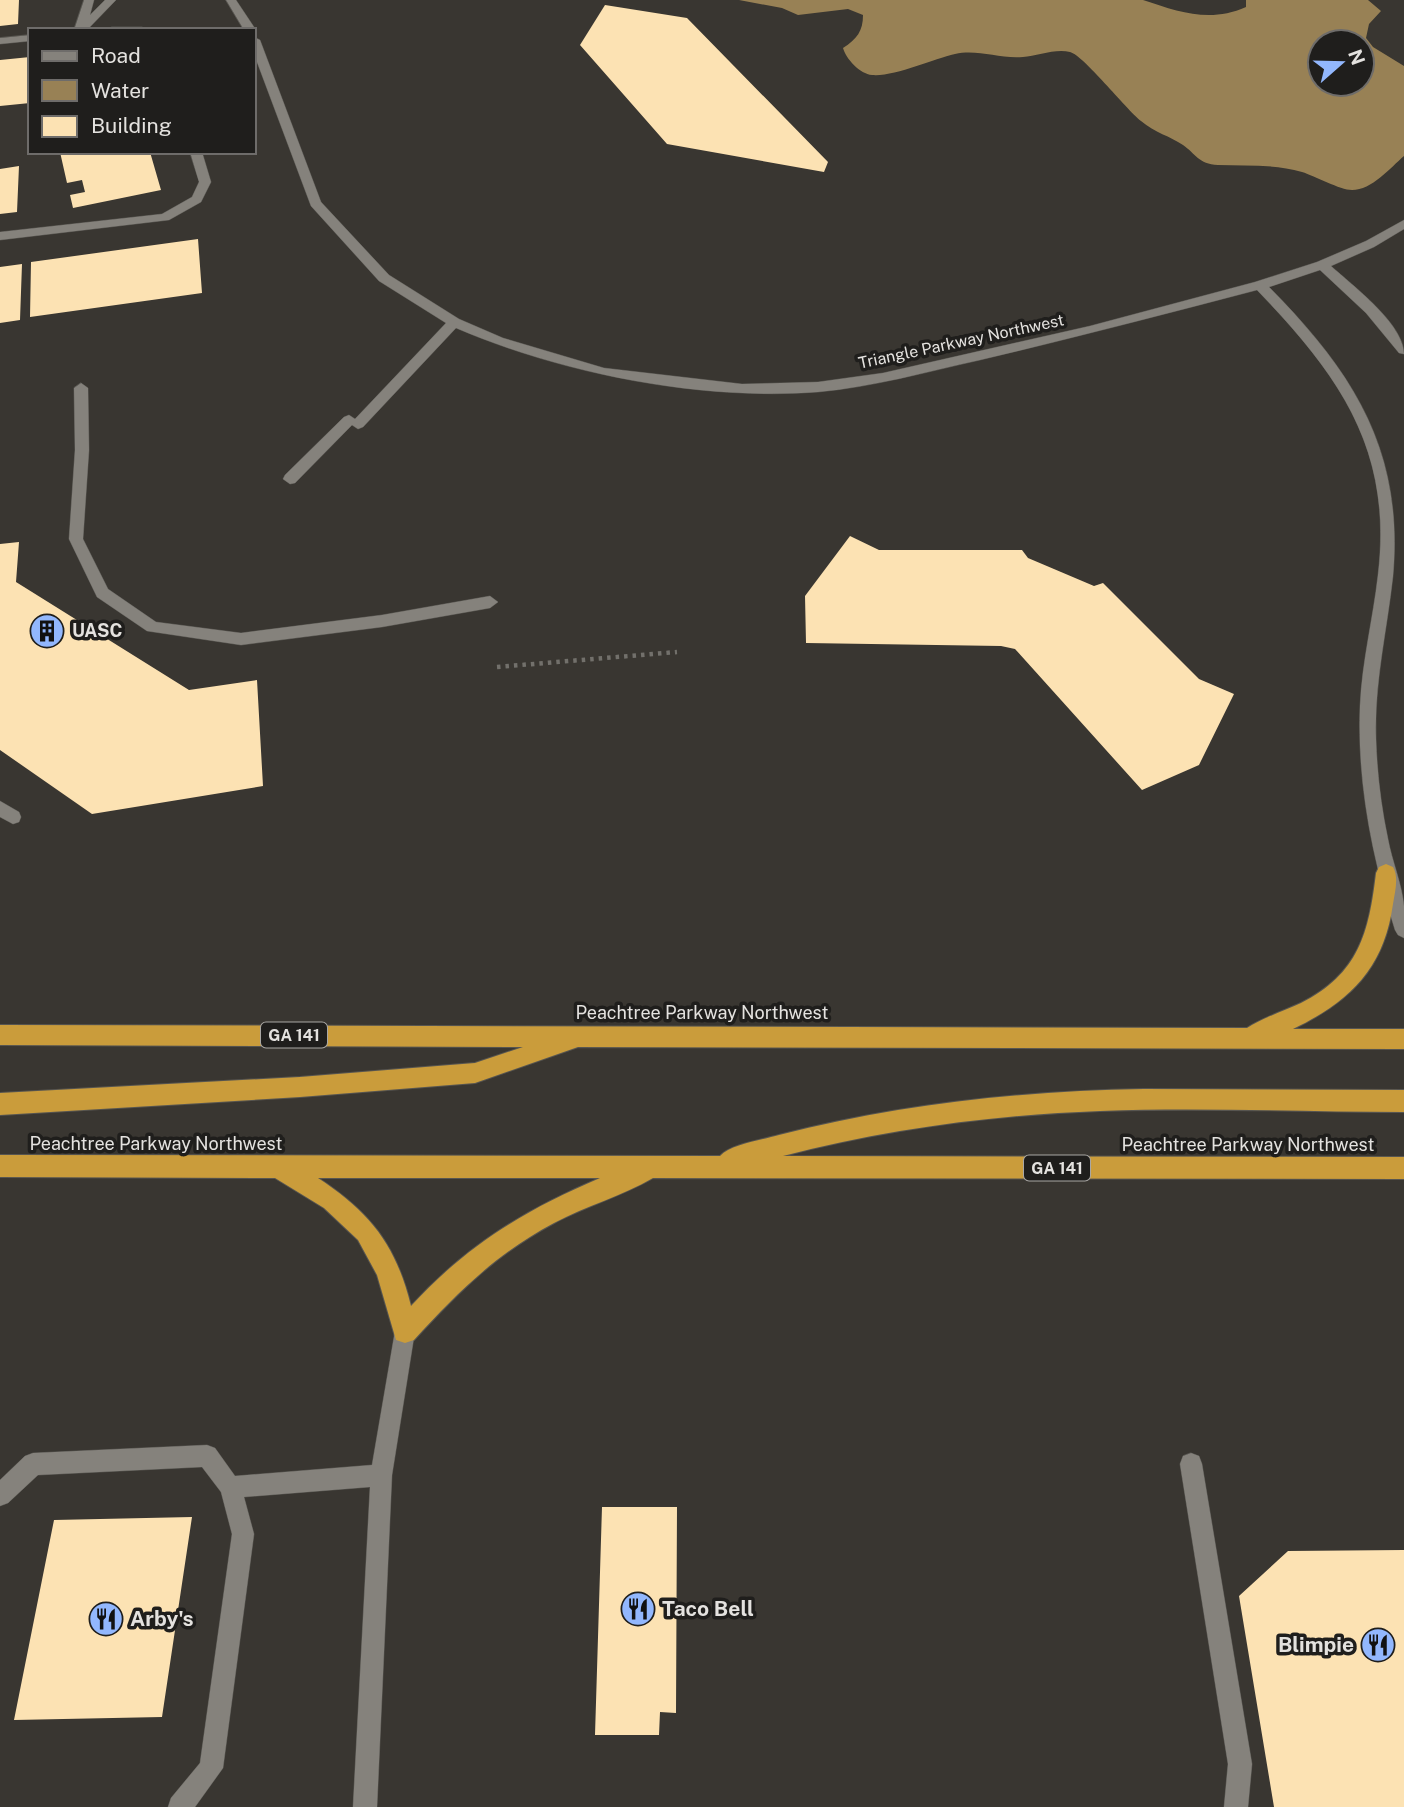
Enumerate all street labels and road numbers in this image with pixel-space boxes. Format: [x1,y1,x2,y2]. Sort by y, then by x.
street label: Triangle Parkway Northwest [857,310,1066,373]
street label: Peachtree Parkway Northwest [576,1002,828,1023]
road number: GA 141 [261,1023,327,1048]
street label: Peachtree Parkway Northwest [30,1133,282,1154]
street label: Peachtree Parkway Northwest [1122,1134,1374,1155]
road number: GA 141 [1024,1156,1090,1180]

